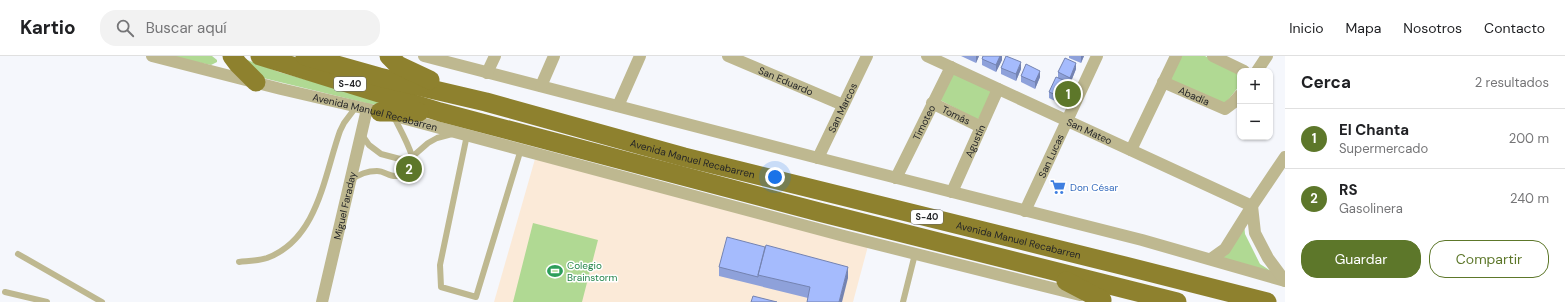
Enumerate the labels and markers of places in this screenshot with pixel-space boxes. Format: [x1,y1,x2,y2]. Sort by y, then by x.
pin: 1 [1055,79,1081,109]
pin: 2 [396,154,422,184]
supermarket icon: Don César [1049,178,1067,196]
place label: Don César [1070,181,1119,194]
place label: Colegio Brainstorm [567,259,618,284]
sports icon: Colegio Brainstorm [546,262,564,280]

